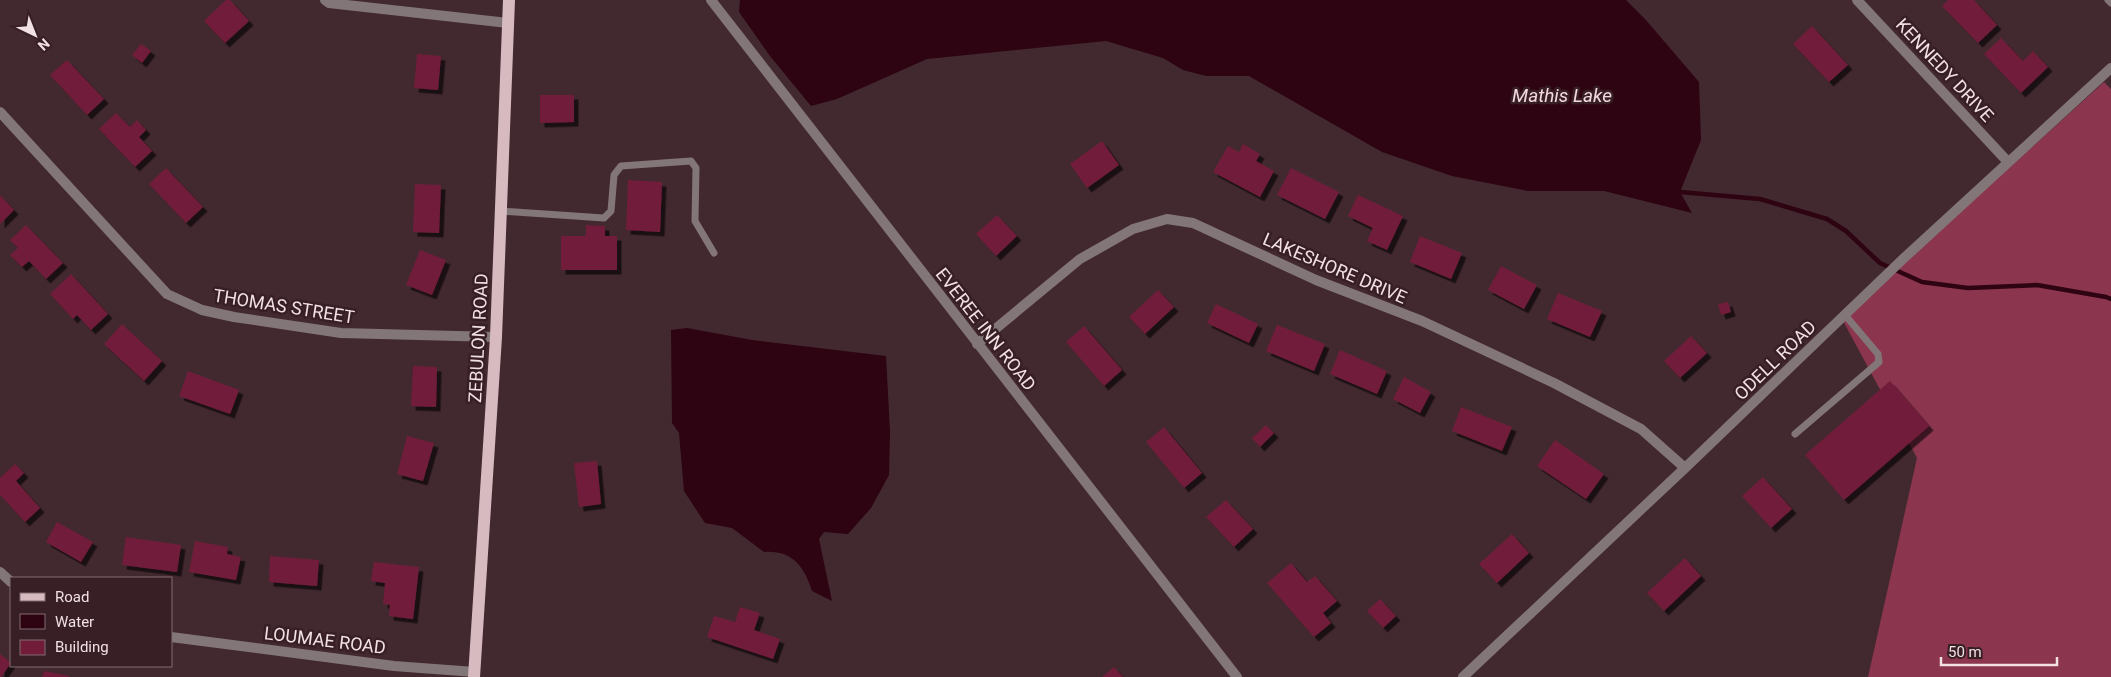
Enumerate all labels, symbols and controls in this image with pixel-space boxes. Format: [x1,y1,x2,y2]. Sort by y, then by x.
north arrow [10,10,60,60]
street label: KENNEDY DRIVE [1892,14,1998,126]
text: N [35,35,53,54]
water label: Mathis Lake [1512,84,1612,107]
street label: LAKESHORE DRIVE [1260,228,1410,308]
street label: EVEREE INN ROAD [932,264,1040,394]
street label: ZEBULON ROAD [464,273,492,403]
street label: THOMAS STREET [212,284,356,328]
street label: ODELL ROAD [1730,316,1820,404]
legend [10,577,172,667]
text: Road [55,588,89,606]
text: Water [55,613,94,631]
street label: LOUMAE ROAD [263,622,387,658]
scale bar [1941,634,2057,666]
text: Building [55,638,109,656]
text: 50 m [1948,643,1982,661]

